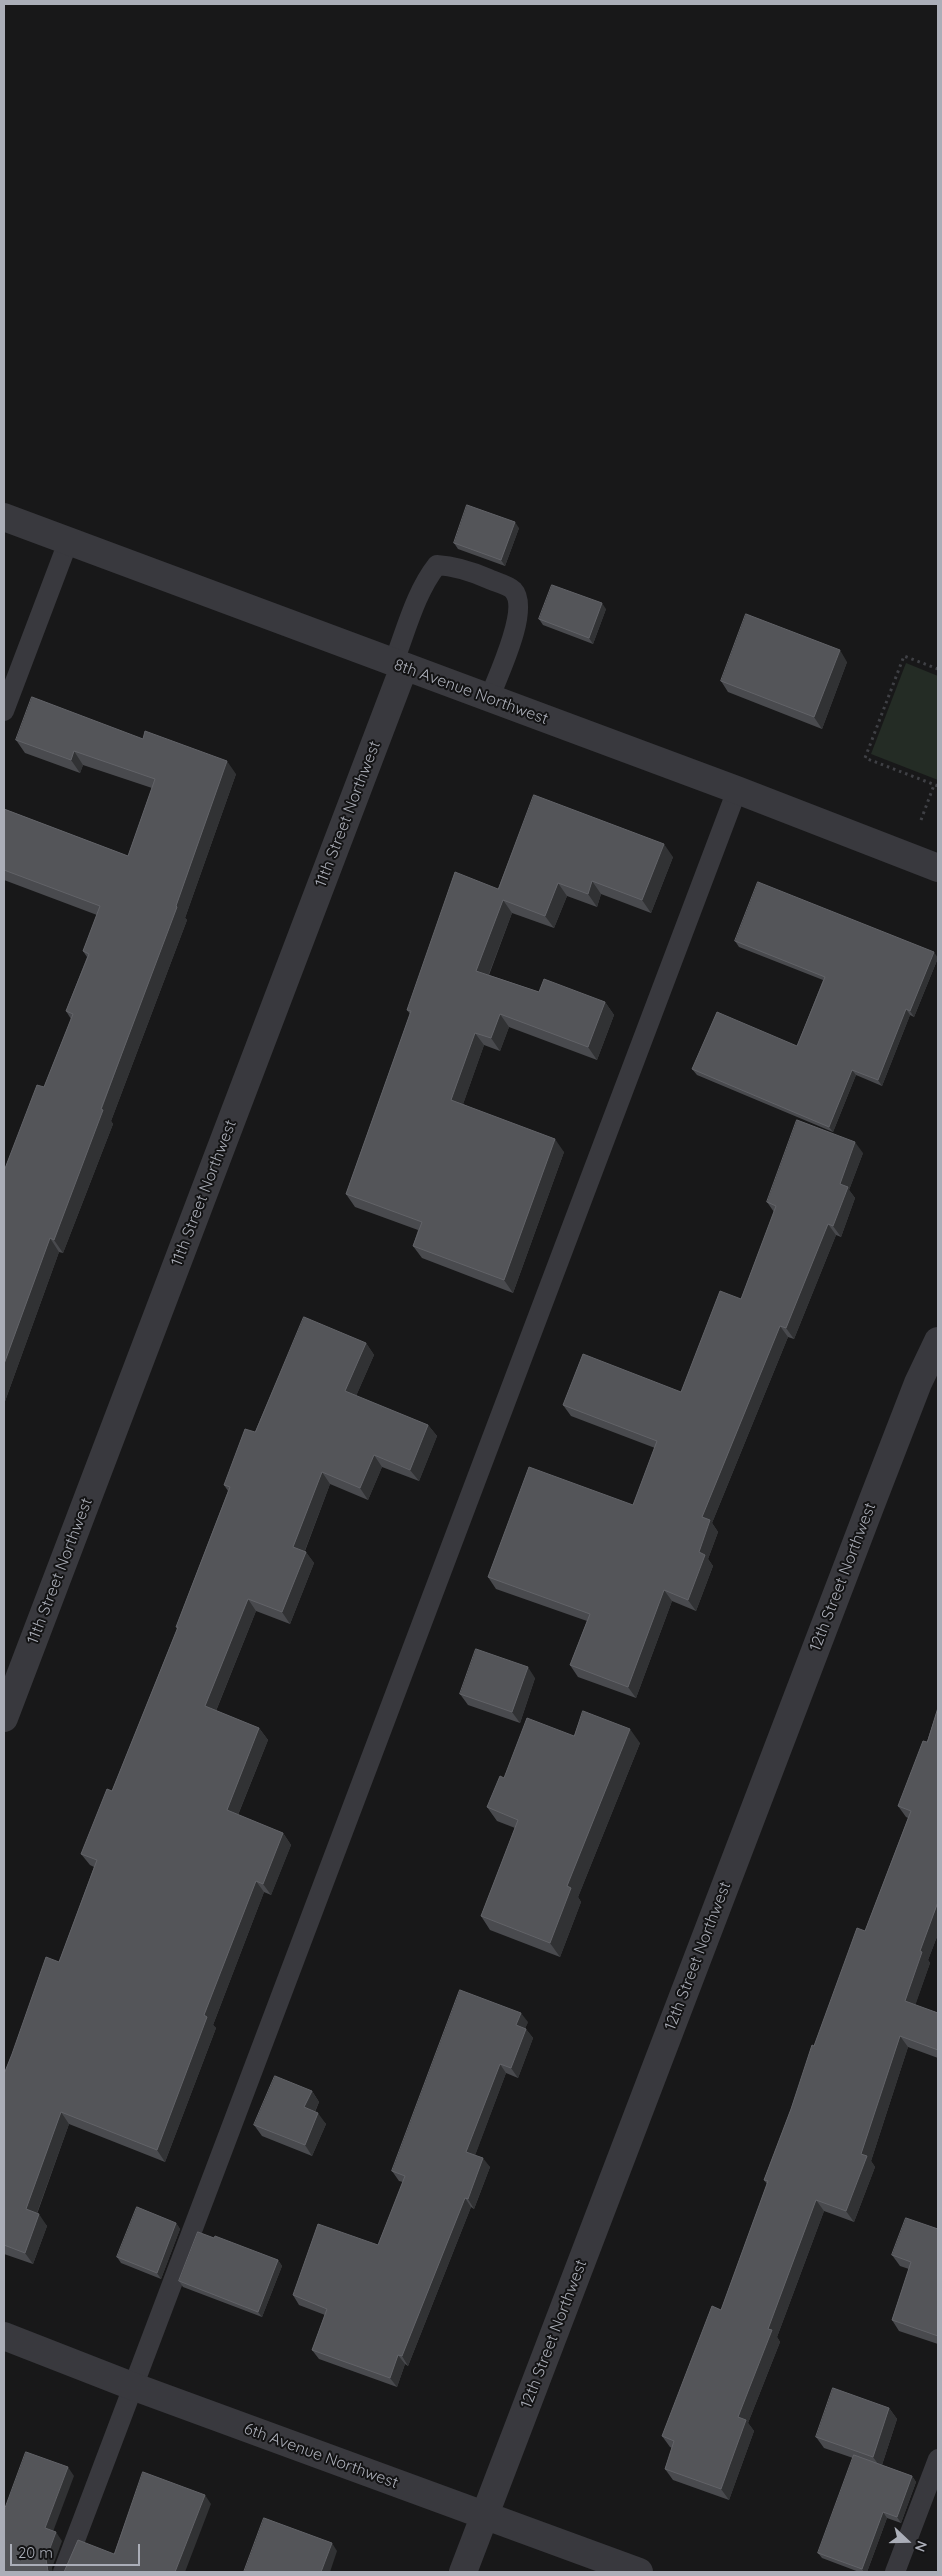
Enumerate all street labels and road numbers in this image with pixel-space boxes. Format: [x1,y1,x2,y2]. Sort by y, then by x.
street label: 8th Avenue Northwest [391,655,551,729]
street label: 11th Street Northwest [311,738,385,890]
street label: 11th Street Northwest [167,1117,241,1269]
street label: 11th Street Northwest [23,1495,97,1647]
street label: 12th Street Northwest [806,1500,880,1654]
street label: 12th Street Northwest [661,1879,735,2033]
street label: 12th Street Northwest [517,2257,591,2411]
street label: 6th Avenue Northwest [241,2419,401,2493]

